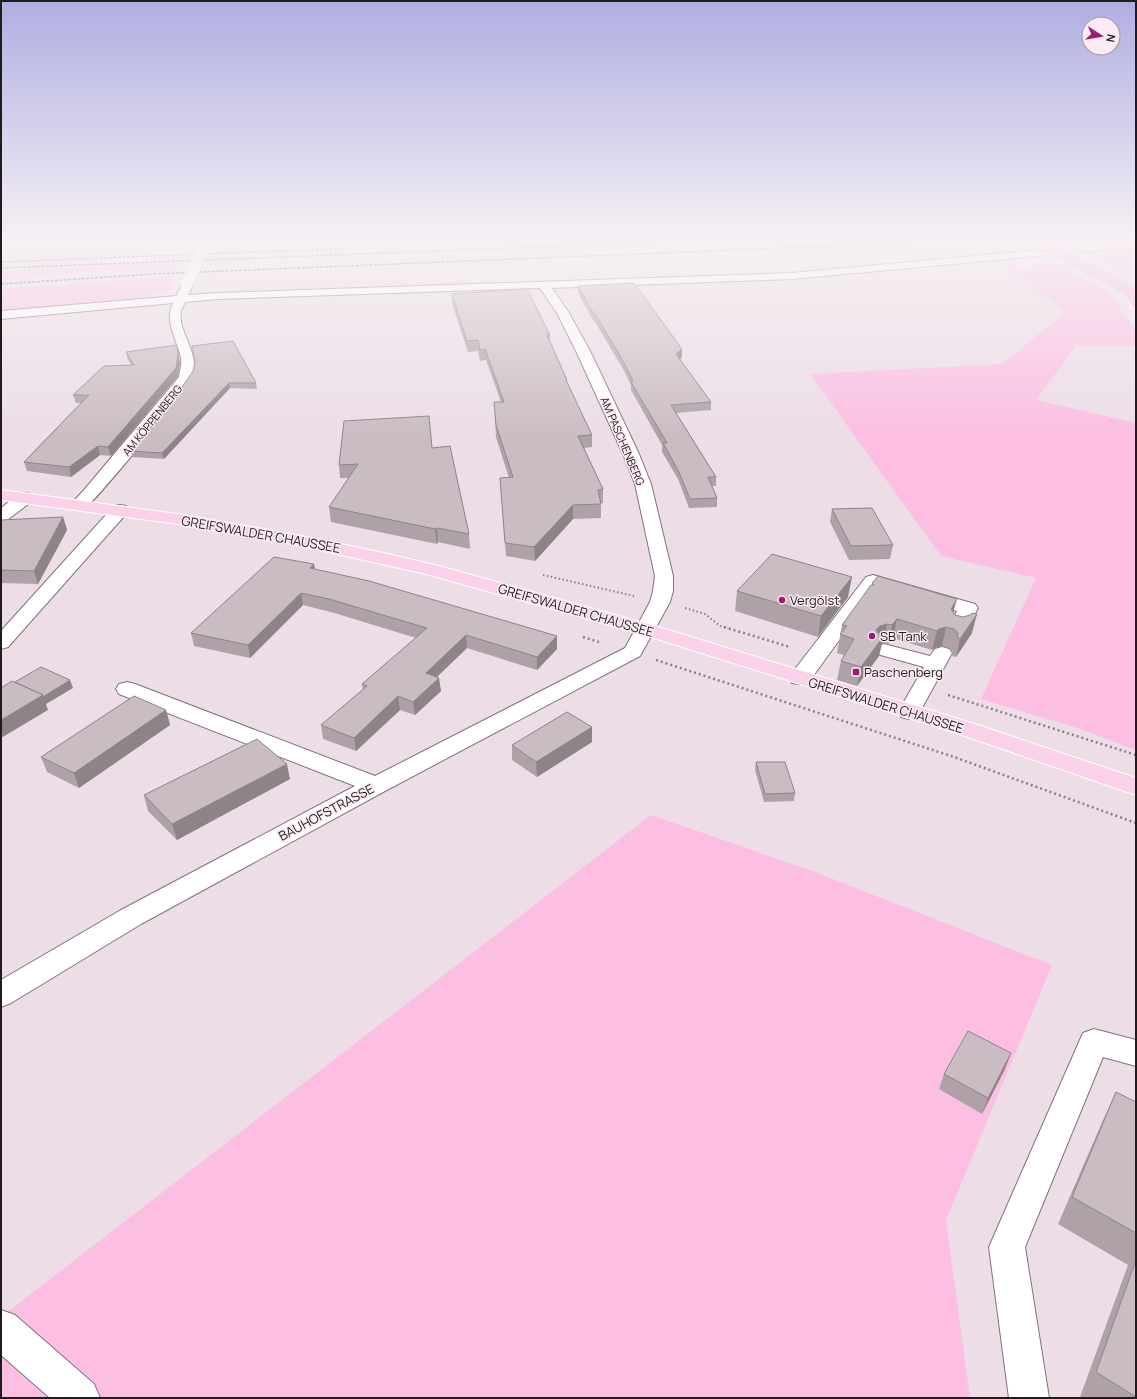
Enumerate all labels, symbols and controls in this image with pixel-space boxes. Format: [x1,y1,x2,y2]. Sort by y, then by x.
north arrow [1081,16,1121,56]
text: N [1103,33,1119,44]
street label: AM KÖPPENBERG [119,381,185,459]
street label: AM PASCHENBERG [598,394,649,488]
street label: GREIFSWALDER CHAUSSEE [180,511,342,557]
street label: GREIFSWALDER CHAUSSEE [496,579,656,641]
place label: Vergölst [790,591,840,609]
marker: Vergölst [777,595,787,605]
place label: SB Tank [880,627,927,645]
marker: SB Tank [867,631,877,641]
place label: Paschenberg [864,663,943,681]
marker: Paschenberg [851,667,861,677]
street label: GREIFSWALDER CHAUSSEE [806,673,966,737]
street label: BAUHOFSTRASSE [275,779,377,845]

